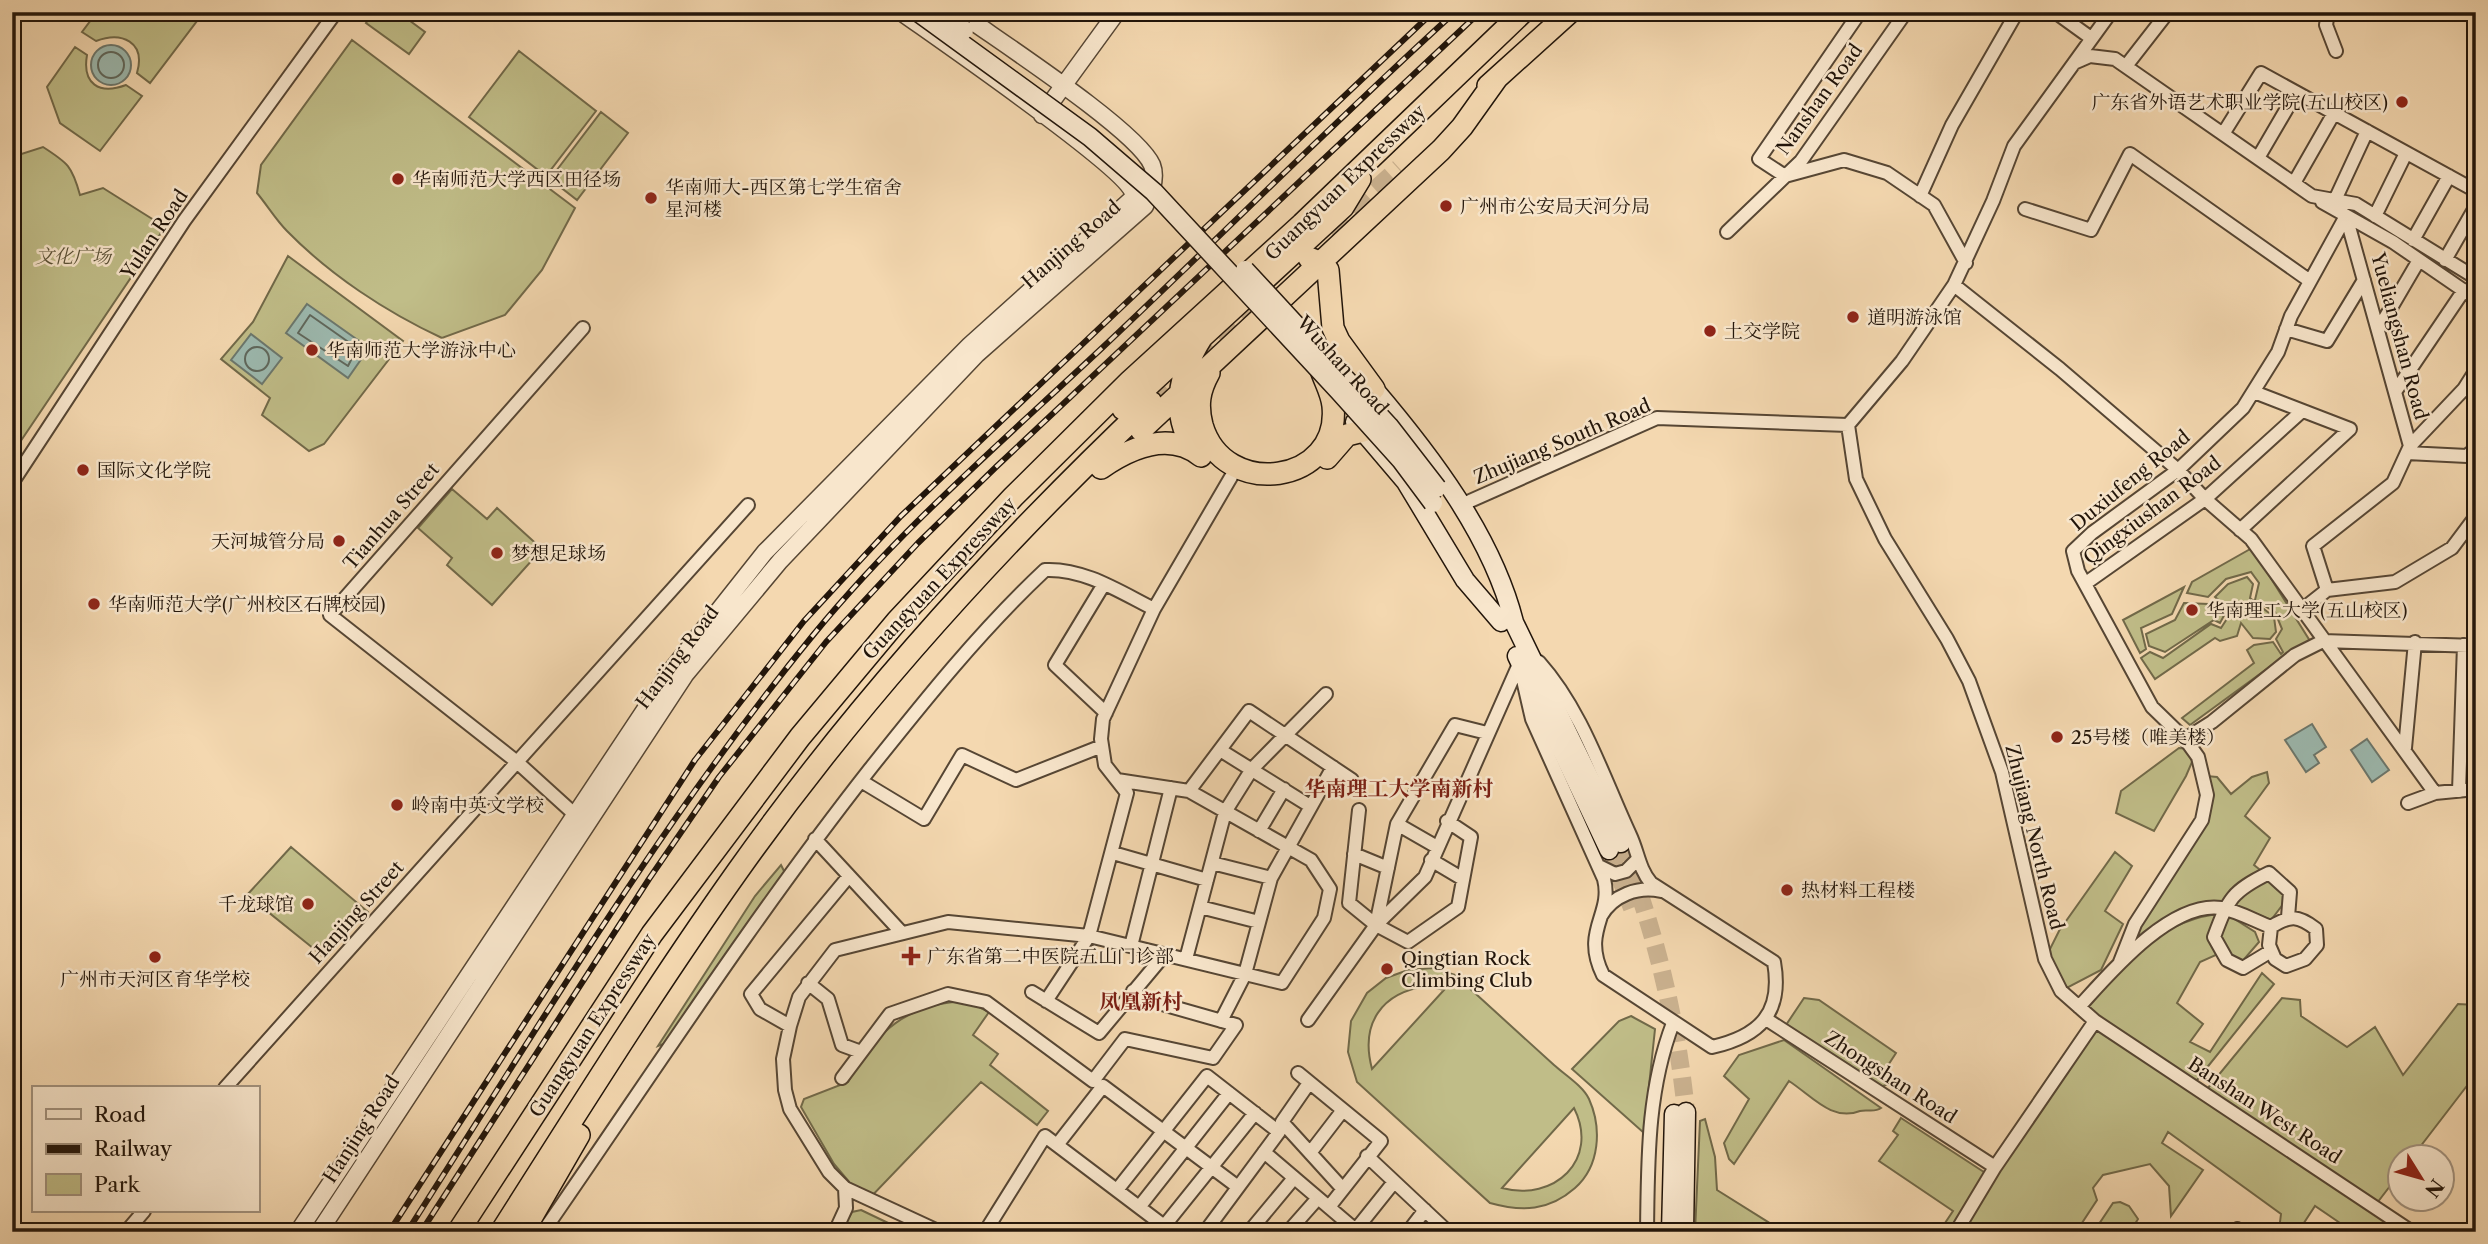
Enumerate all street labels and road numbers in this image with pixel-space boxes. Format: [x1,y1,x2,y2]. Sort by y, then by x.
street label: Nanshan Road [1772,39,1868,159]
street label: Guangyuan Expressway [1260,99,1431,265]
street label: Yulan Road [115,185,193,284]
street label: Hanjing Road [1017,195,1126,293]
street label: Yueliangshan Road [2366,249,2433,423]
street label: Wushan Road [1291,310,1393,420]
street label: Zhujiang South Road [1470,394,1655,489]
street label: Duxiufeng Road [2066,425,2195,536]
street label: Qingxiushan Road [2079,451,2226,570]
street label: Tianhua Street [339,458,444,574]
street label: Guangyuan Expressway [858,492,1021,665]
street label: Hanjing Road [631,601,724,713]
street label: Zhujiang North Road [2000,742,2069,933]
street label: Hanjing Street [304,856,409,968]
street label: Guangyuan Expressway [524,929,661,1121]
street label: Zhongshan Road [1821,1026,1961,1129]
street label: Banshan West Road [2184,1052,2346,1169]
street label: Hanjing Road [318,1071,405,1187]

